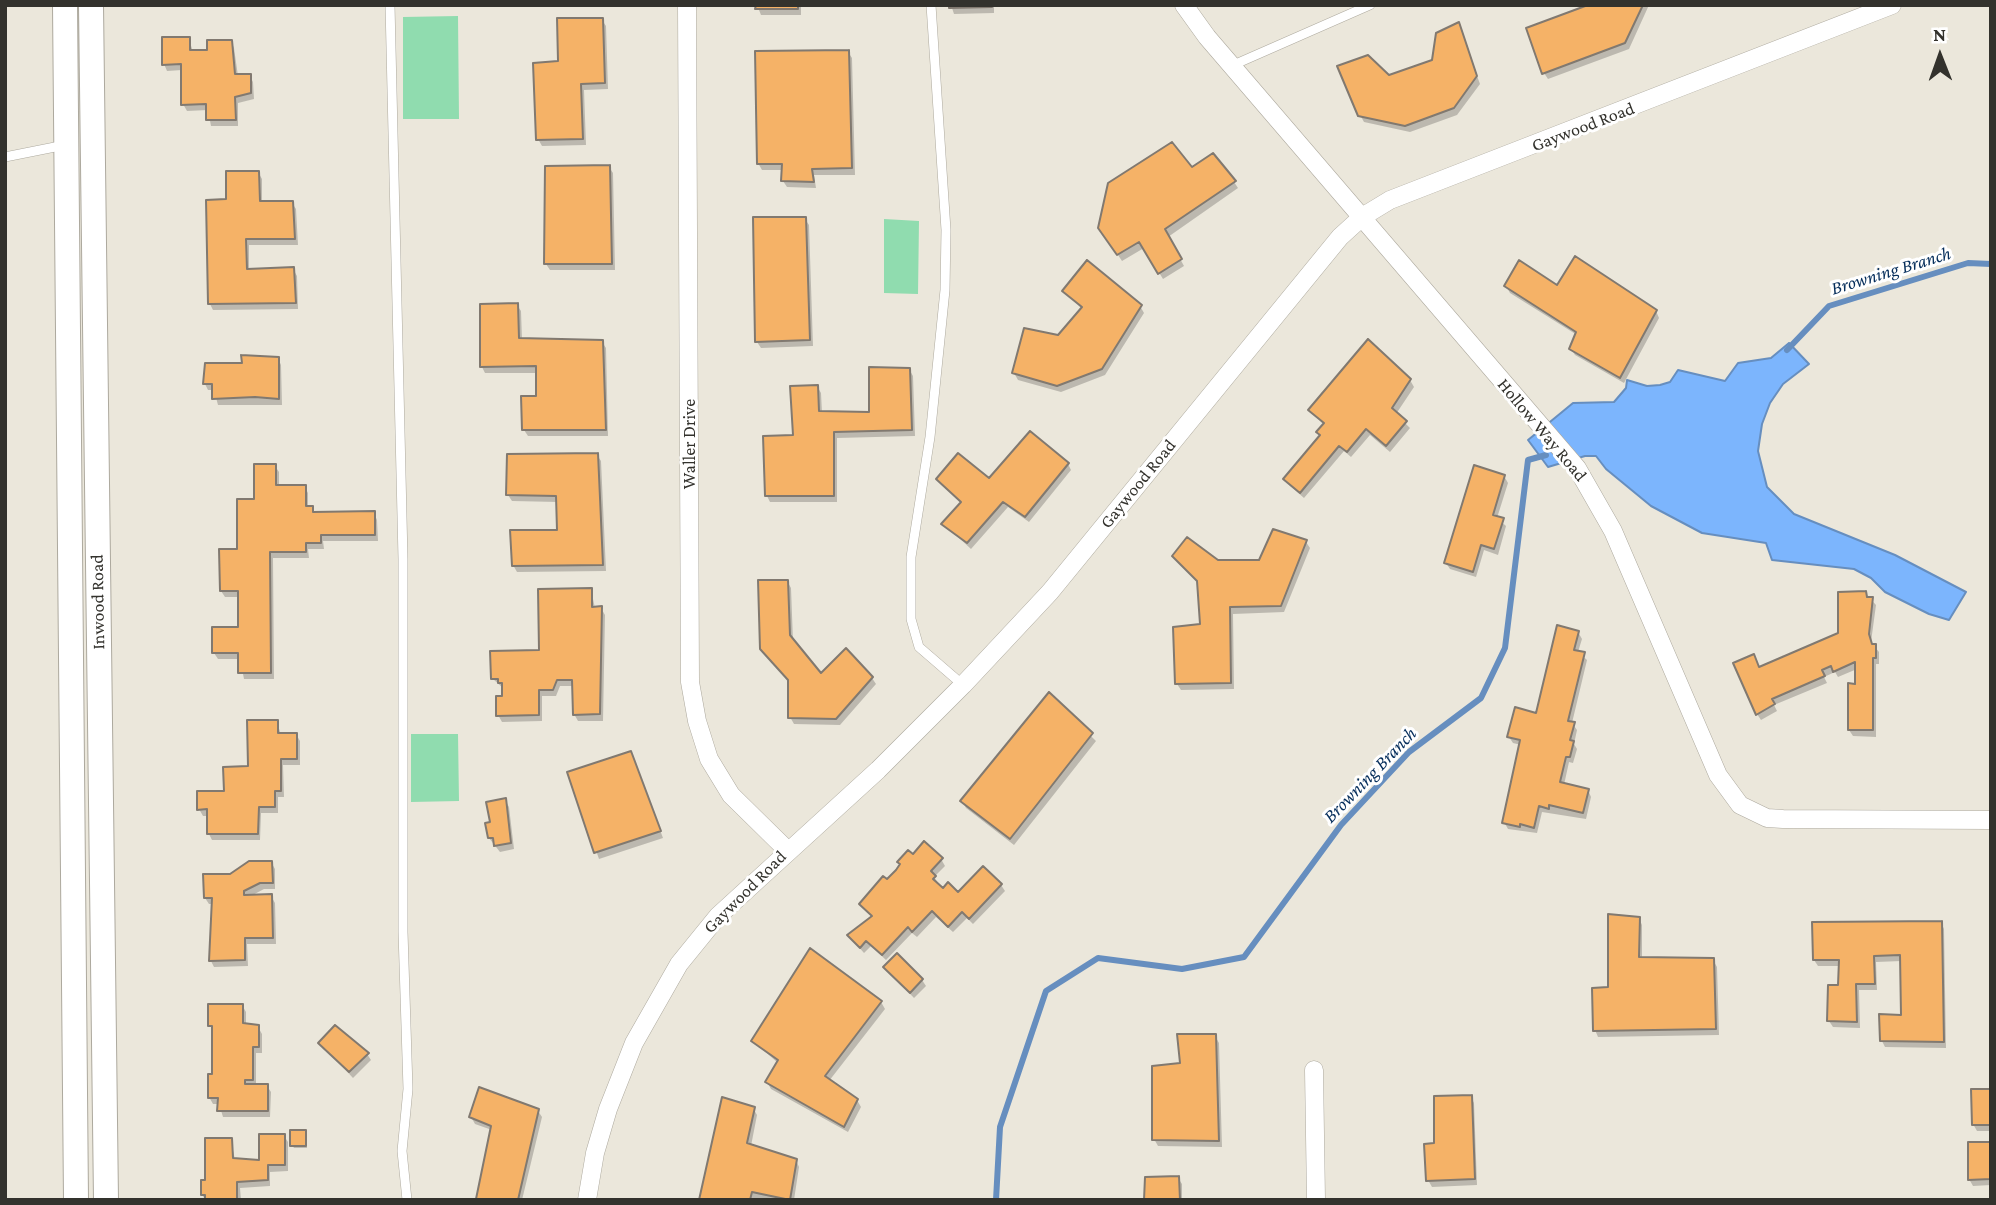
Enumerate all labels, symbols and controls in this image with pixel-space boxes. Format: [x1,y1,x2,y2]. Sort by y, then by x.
north arrow [1905,21,1975,91]
text: N [1933,24,1946,45]
street label: Gaywood Road [1529,97,1637,157]
water label: Browning Branch [1828,242,1954,300]
street label: Hollow Way Road [1493,374,1591,486]
street label: Waller Drive [678,399,700,489]
street label: Gaywood Road [1096,435,1180,533]
street label: Inwood Road [86,554,110,650]
water label: Browning Branch [1319,722,1421,828]
street label: Gaywood Road [699,846,791,938]

